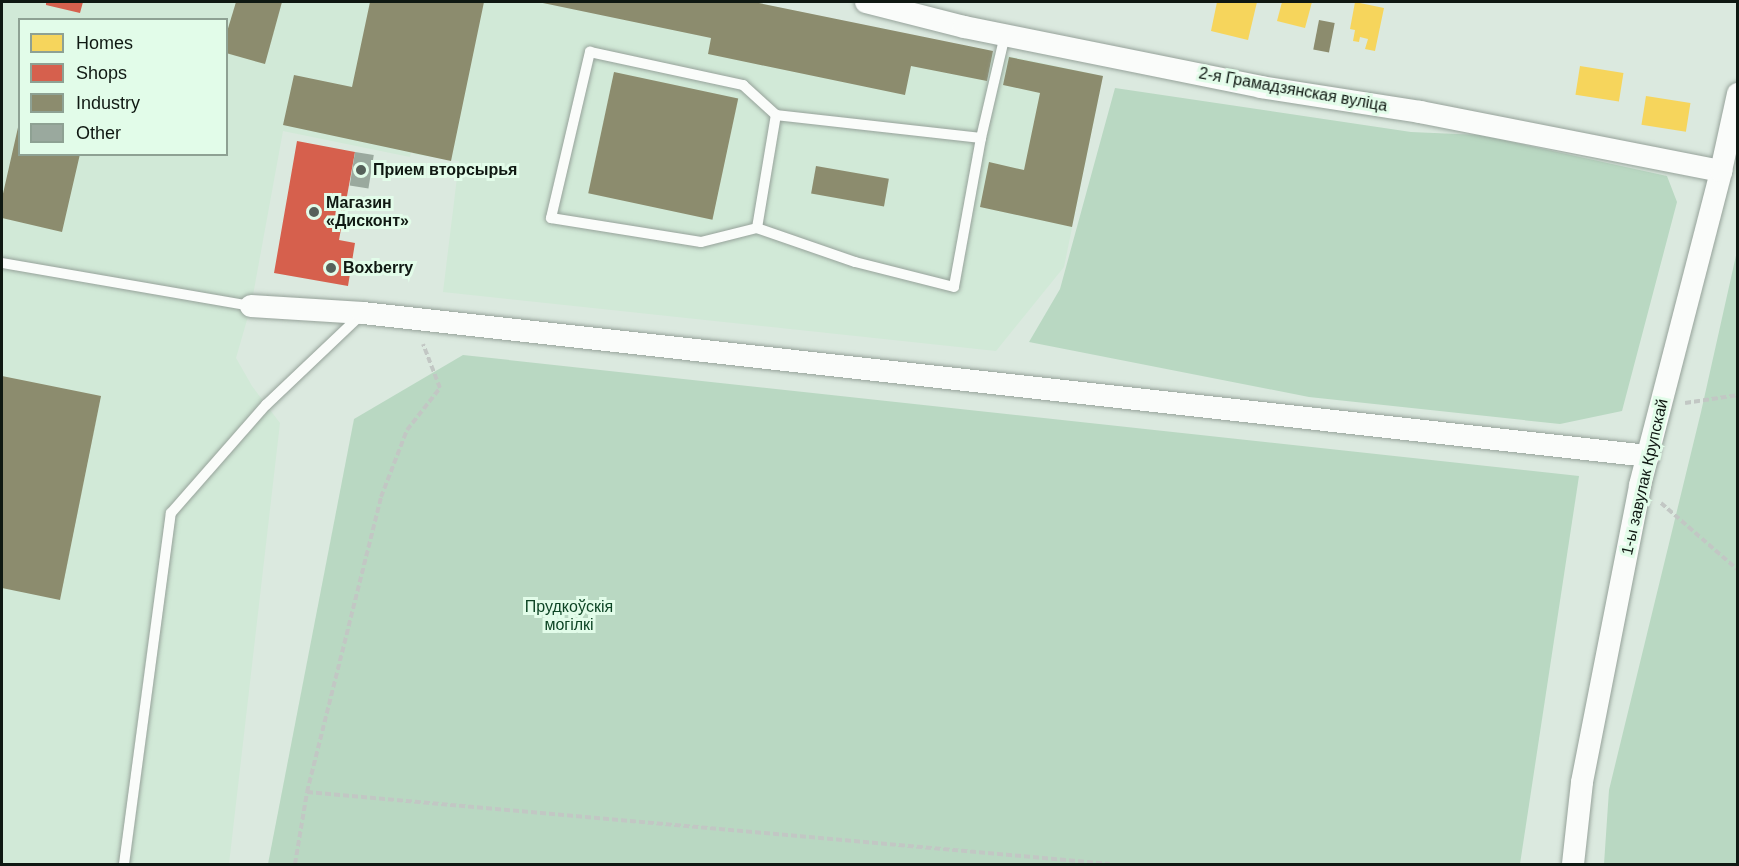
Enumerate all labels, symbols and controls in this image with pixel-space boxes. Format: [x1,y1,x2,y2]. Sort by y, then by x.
legend [18,18,228,156]
text: Homes [76,33,133,53]
text: Shops [76,63,127,83]
street label: 2-я Грамадзянская вуліца [1197,64,1389,116]
text: Industry [76,93,140,113]
text: Other [76,123,121,143]
place label: Прием вторсырья [373,160,517,180]
marker: Прием вторсырья [354,163,368,177]
place label: Магазин «Дисконт» [326,193,409,231]
marker: Магазин «Дисконт» [307,205,321,219]
place label: Boxberry [343,258,413,278]
marker: Boxberry [324,261,338,275]
street label: 1-ы завулак Крупскай [1618,397,1672,557]
park label: Прудкоўскія могілкі [525,597,613,635]

